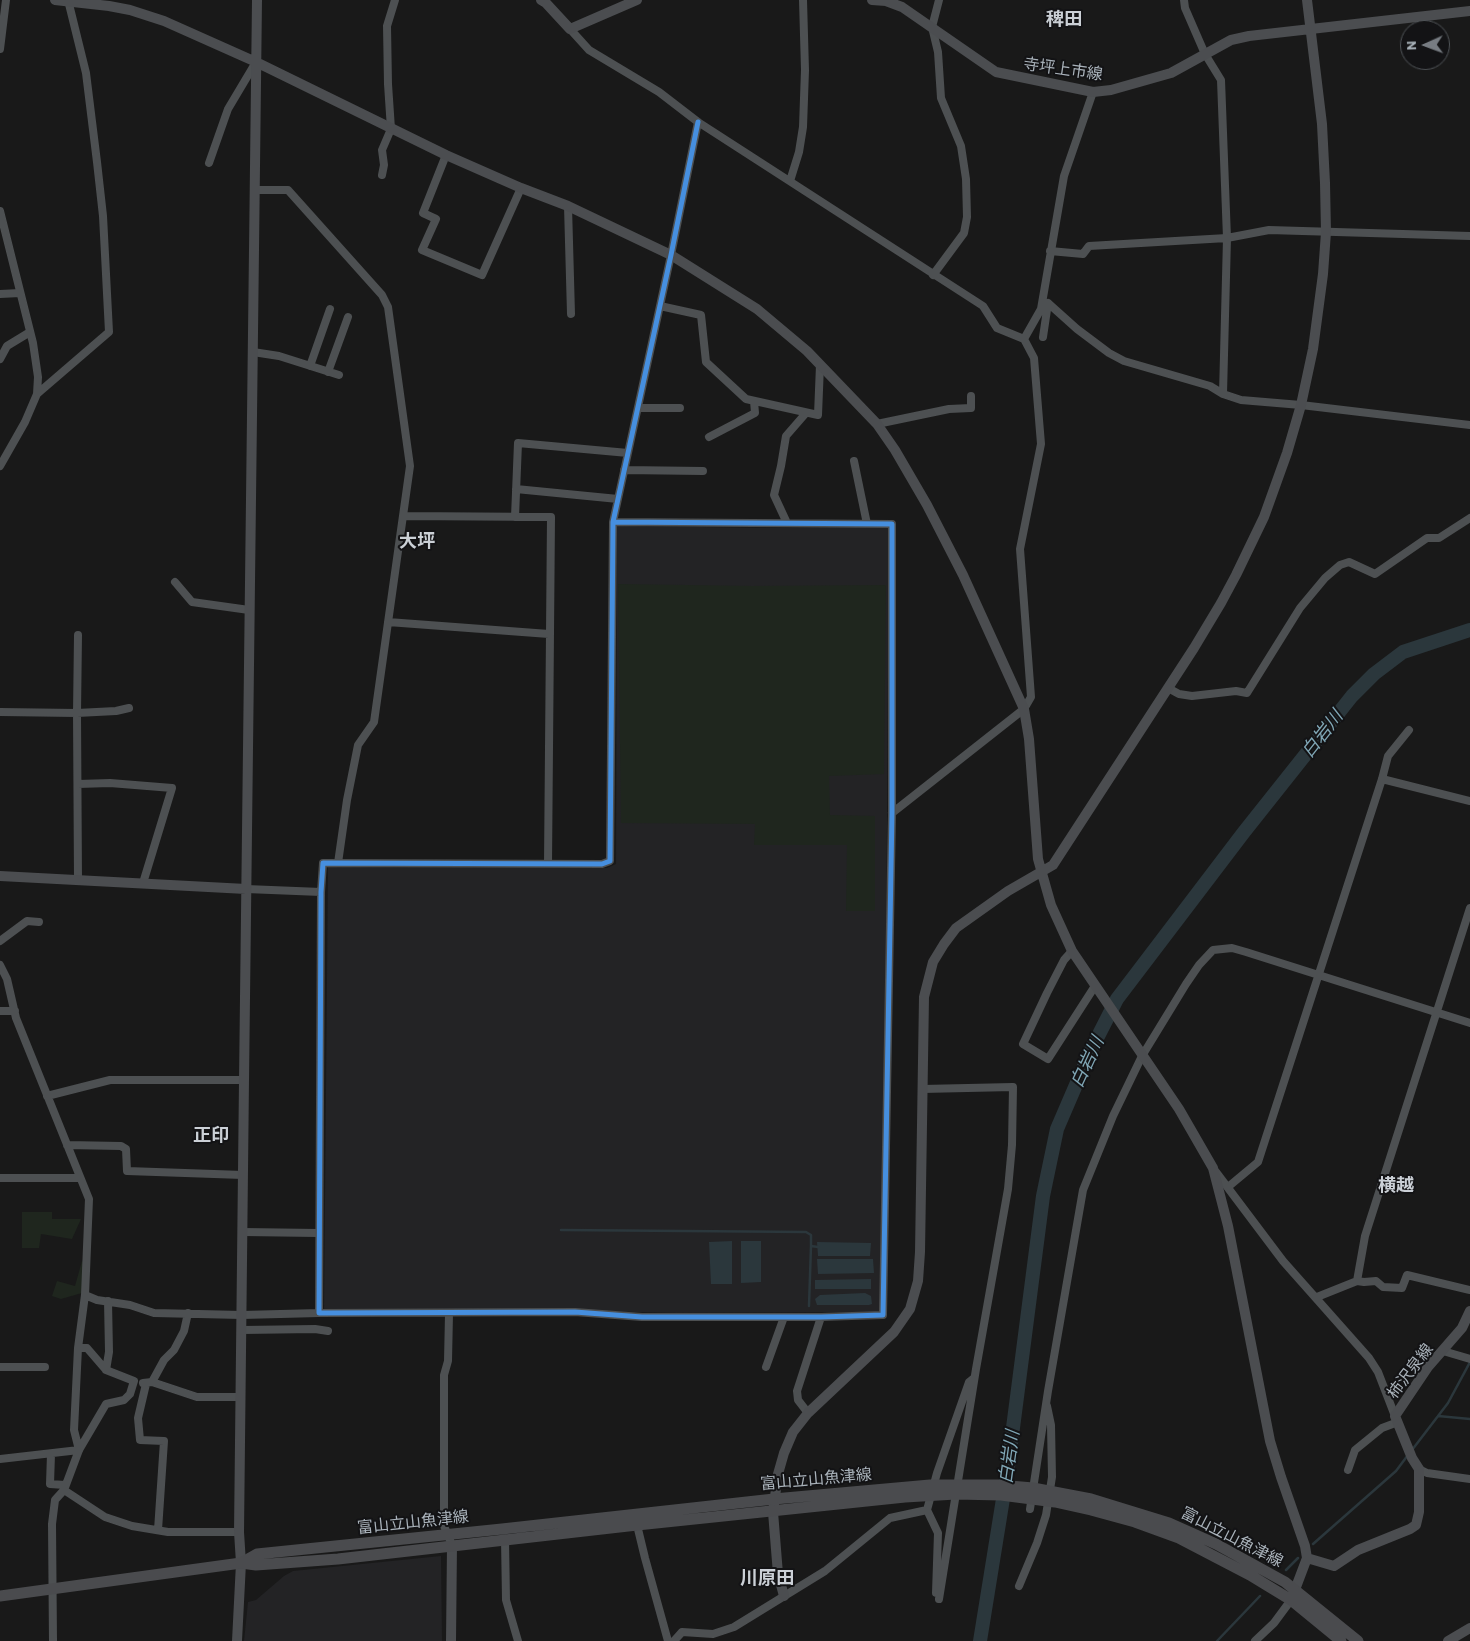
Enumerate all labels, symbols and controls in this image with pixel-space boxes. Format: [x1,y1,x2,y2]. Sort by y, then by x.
district label: 稗田 [1046,8,1082,30]
north arrow [1400,20,1450,70]
text: N [1402,41,1419,50]
street label: 寺坪上市線 [1022,54,1104,84]
district label: 大坪 [399,530,435,552]
water label: 白岩川 [1297,706,1347,762]
water label: 白岩川 [1066,1033,1108,1091]
district label: 正印 [193,1124,229,1146]
district label: 横越 [1378,1174,1414,1196]
street label: 柿沢泉線 [1383,1340,1437,1402]
water label: 白岩川 [995,1429,1023,1485]
street label: 富山立山魚津線 [759,1465,873,1493]
street label: 富山立山魚津線 [1178,1503,1286,1571]
street label: 富山立山魚津線 [356,1507,470,1537]
district label: 川原田 [740,1567,794,1589]

